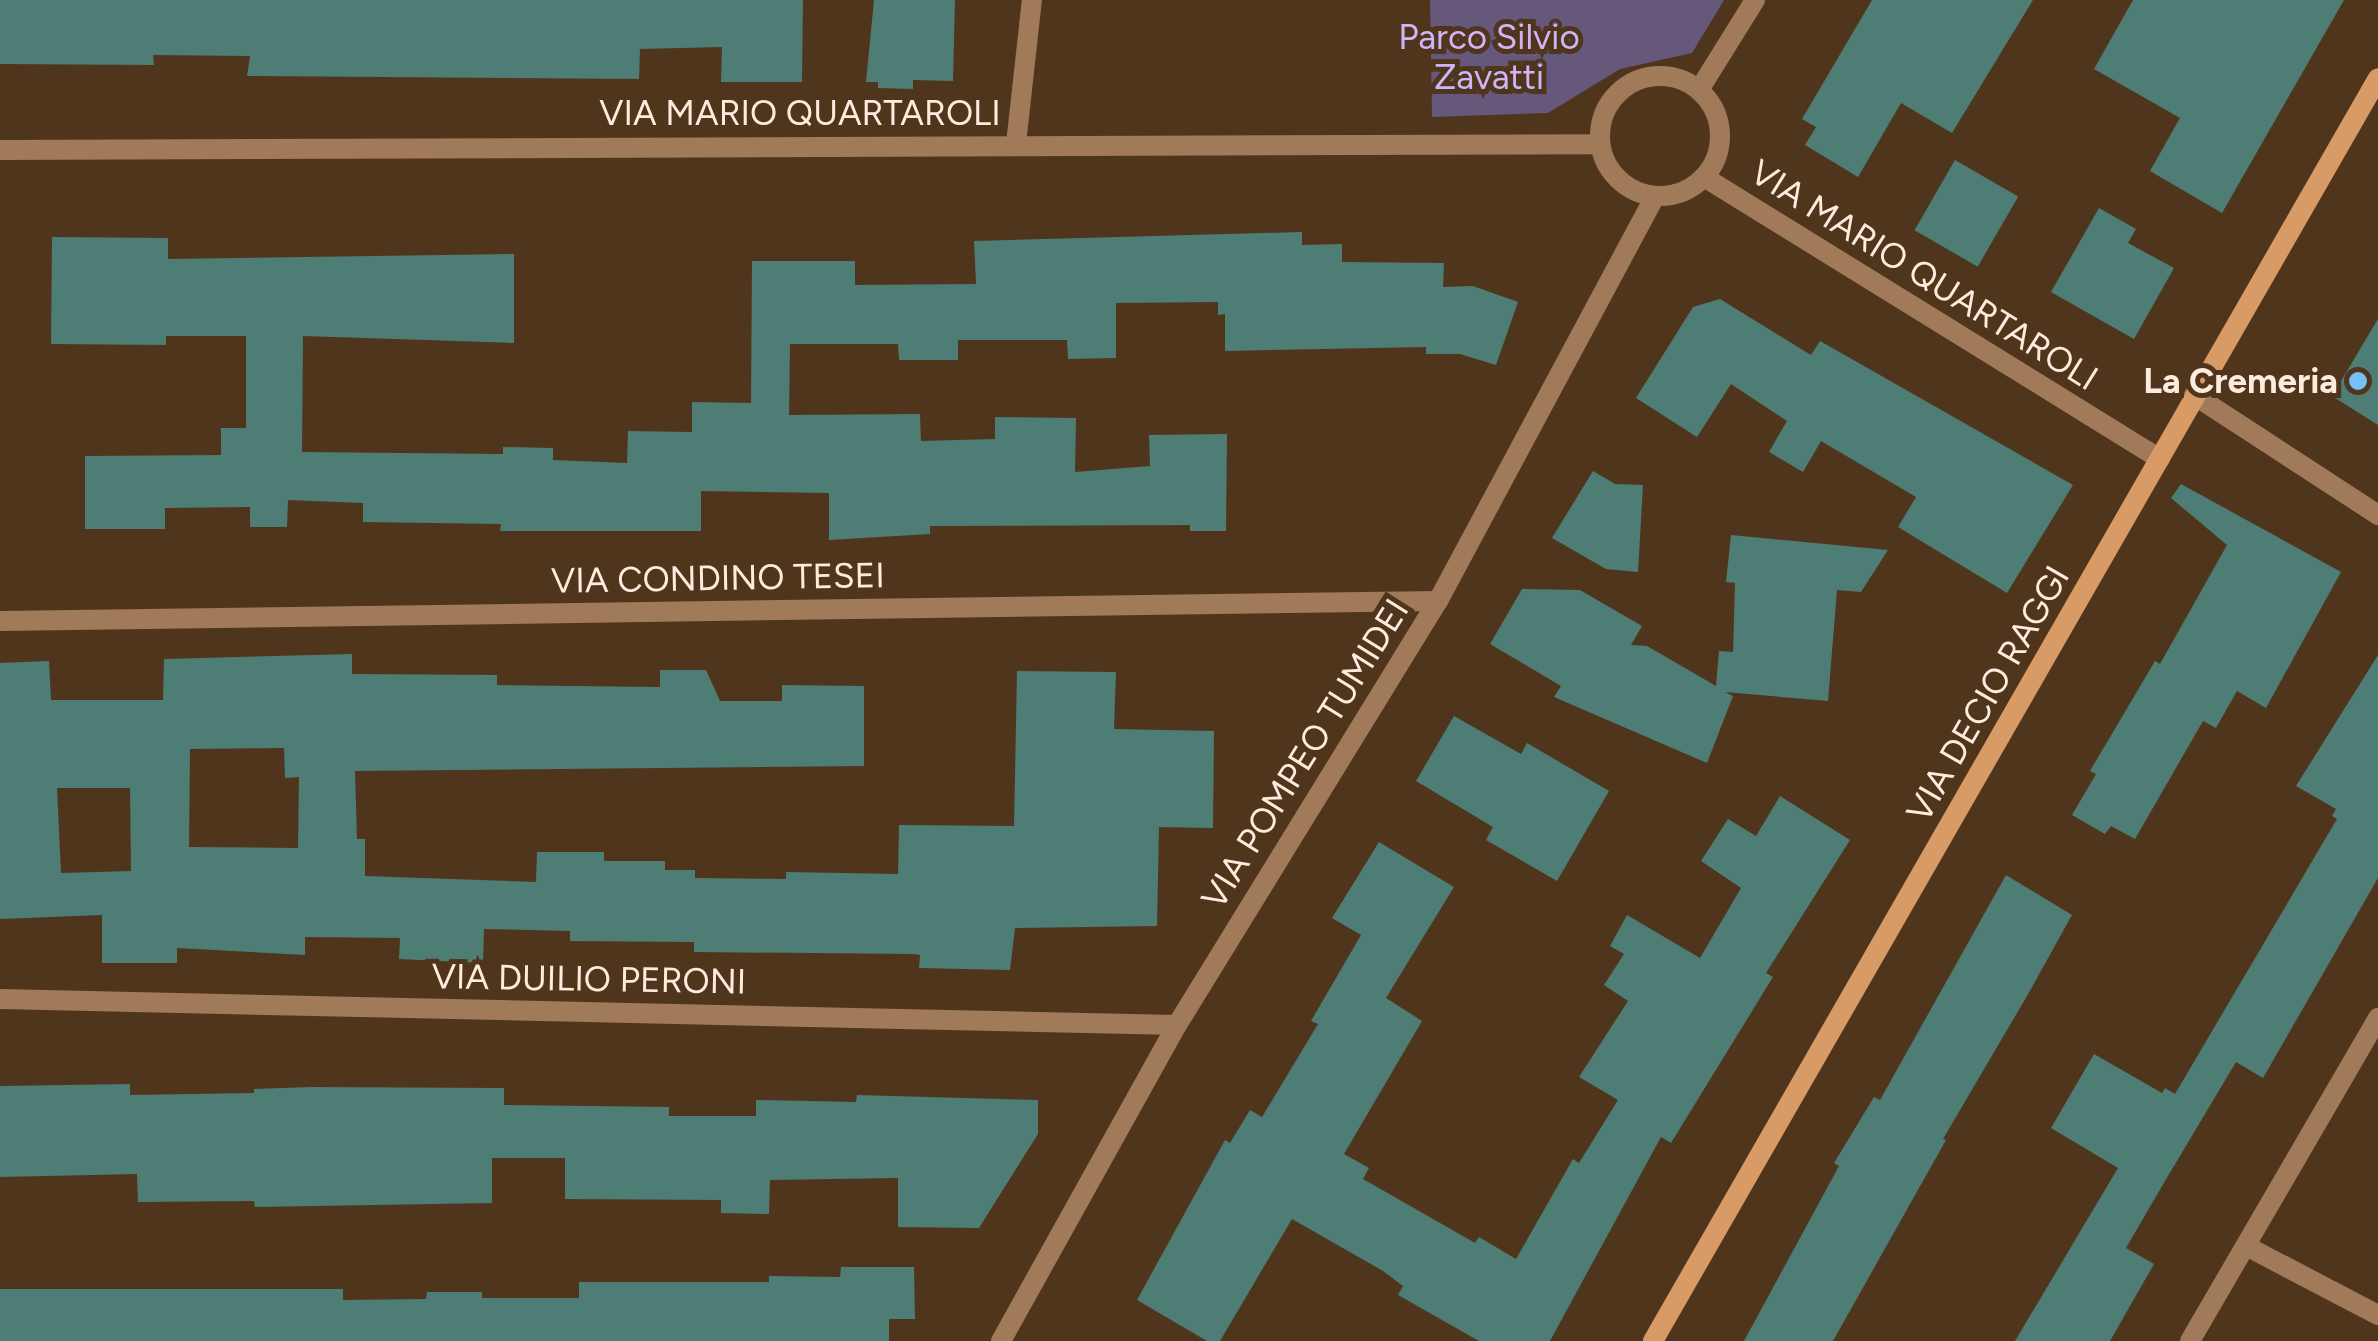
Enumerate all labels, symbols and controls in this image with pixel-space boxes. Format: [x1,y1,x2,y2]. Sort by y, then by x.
park label: Parco Silvio Zavatti [1398,16,1580,98]
street label: VIA MARIO QUARTAROLI [599,92,1001,134]
street label: VIA MARIO QUARTAROLI [1743,151,2105,399]
place label: La Cremeria [2143,360,2338,402]
marker: La Cremeria [2347,370,2369,392]
street label: VIA CONDINO TESEI [551,554,885,602]
street label: VIA DECIO RAGGI [1898,559,2078,829]
street label: VIA POMPEO TUMIDEI [1193,591,1417,917]
street label: VIA DUILIO PERONI [431,955,747,1003]

